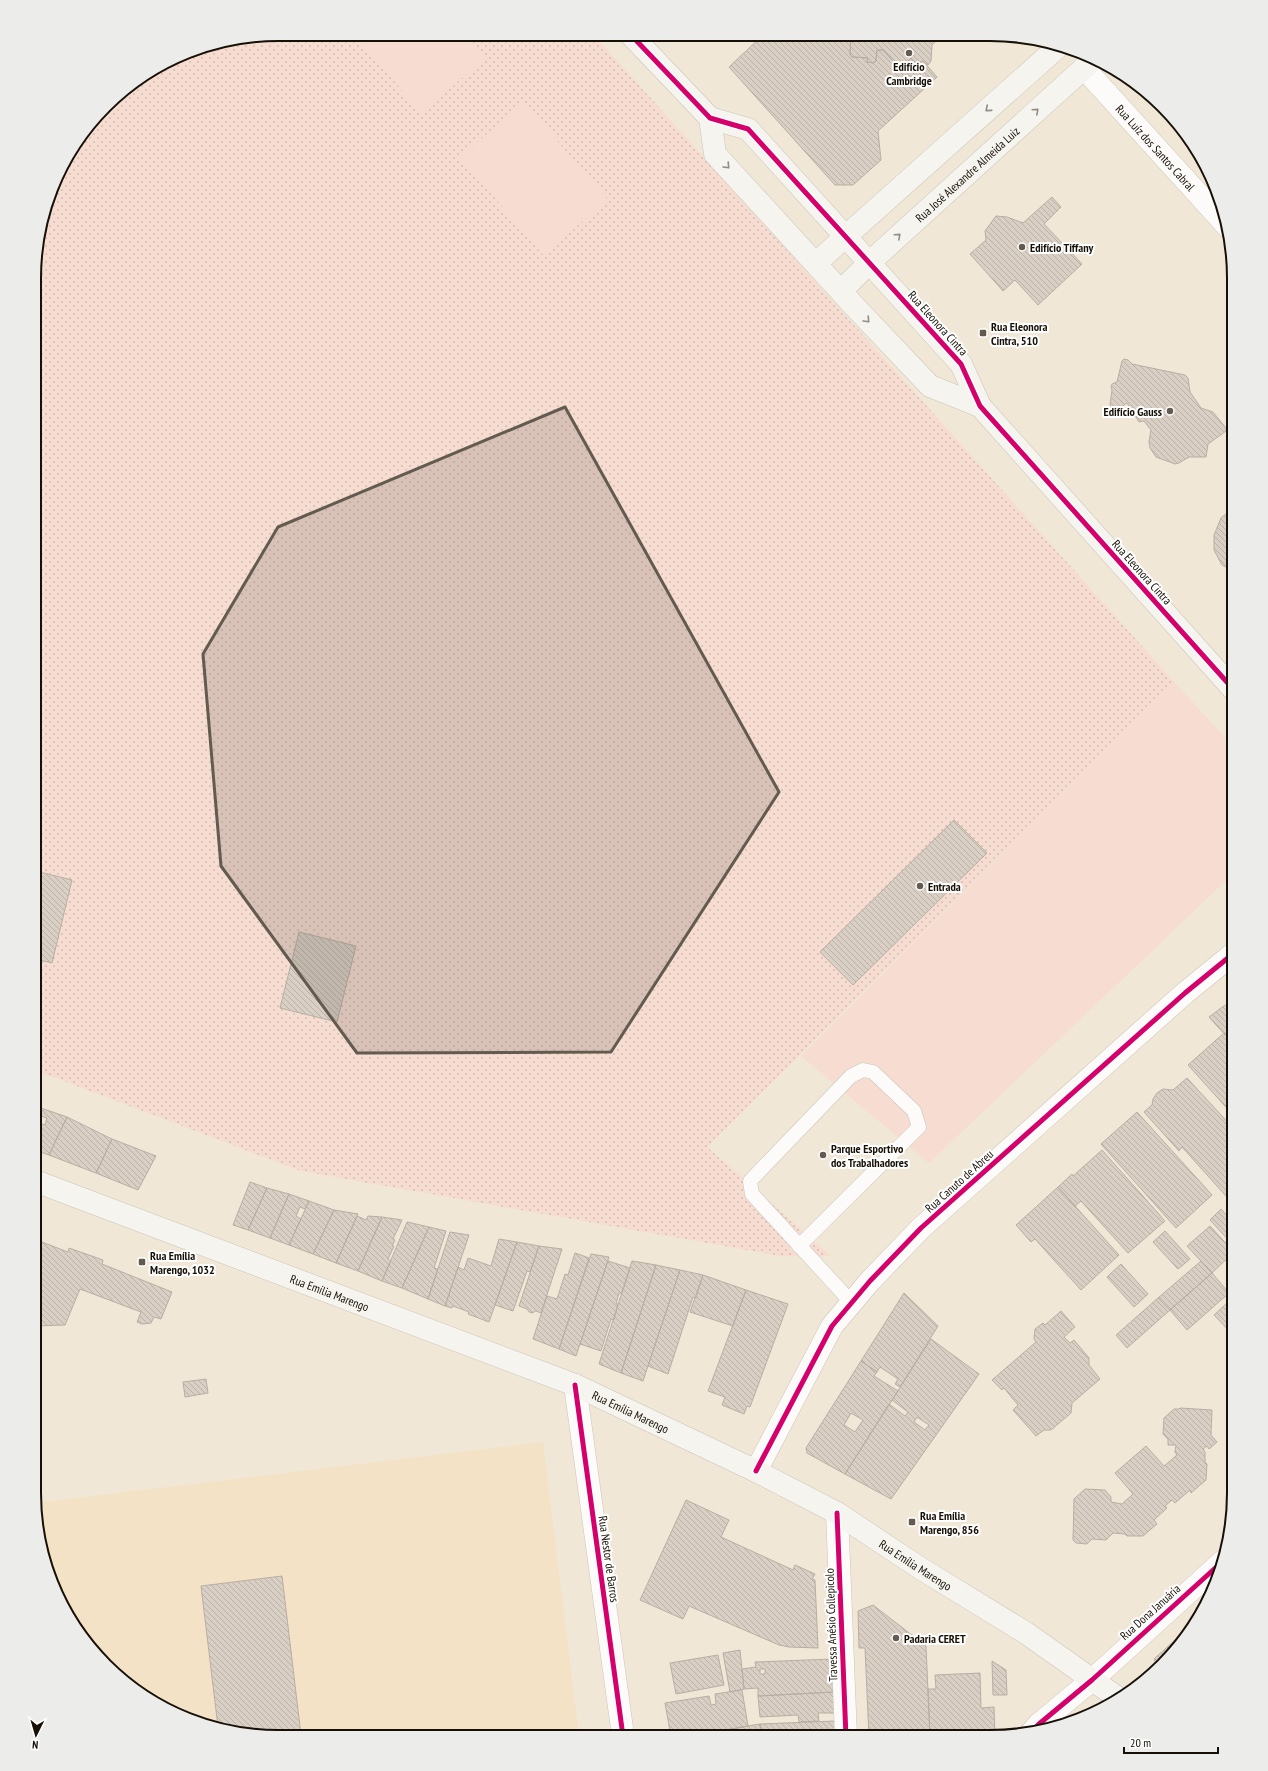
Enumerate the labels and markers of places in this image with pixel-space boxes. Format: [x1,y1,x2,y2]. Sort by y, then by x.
marker: Edifício Cambridge [904,48,914,58]
place label: Edifício Cambridge [886,59,932,88]
place label: Edifício Tiffany [1030,240,1094,255]
marker: Edifício Tiffany [1017,242,1027,252]
place label: Rua Eleonora Cintra, 510 [991,319,1048,348]
marker: Rua Eleonora Cintra, 510 [978,328,988,338]
place label: Edifício Gauss [1104,404,1162,419]
marker: Edifício Gauss [1165,406,1175,416]
place label: Entrada [928,879,961,894]
marker: Entrada [915,881,925,891]
place label: Parque Esportivo dos Trabalhadores [831,1141,908,1170]
marker: Parque Esportivo dos Trabalhadores [818,1150,828,1160]
place label: Rua Emília Marengo, 1032 [150,1248,215,1277]
marker: Rua Emília Marengo, 1032 [137,1257,147,1267]
place label: Rua Emília Marengo, 856 [920,1508,979,1537]
marker: Rua Emília Marengo, 856 [907,1517,917,1527]
place label: Padaria CERET [904,1631,966,1646]
marker: Padaria CERET [891,1633,901,1643]

